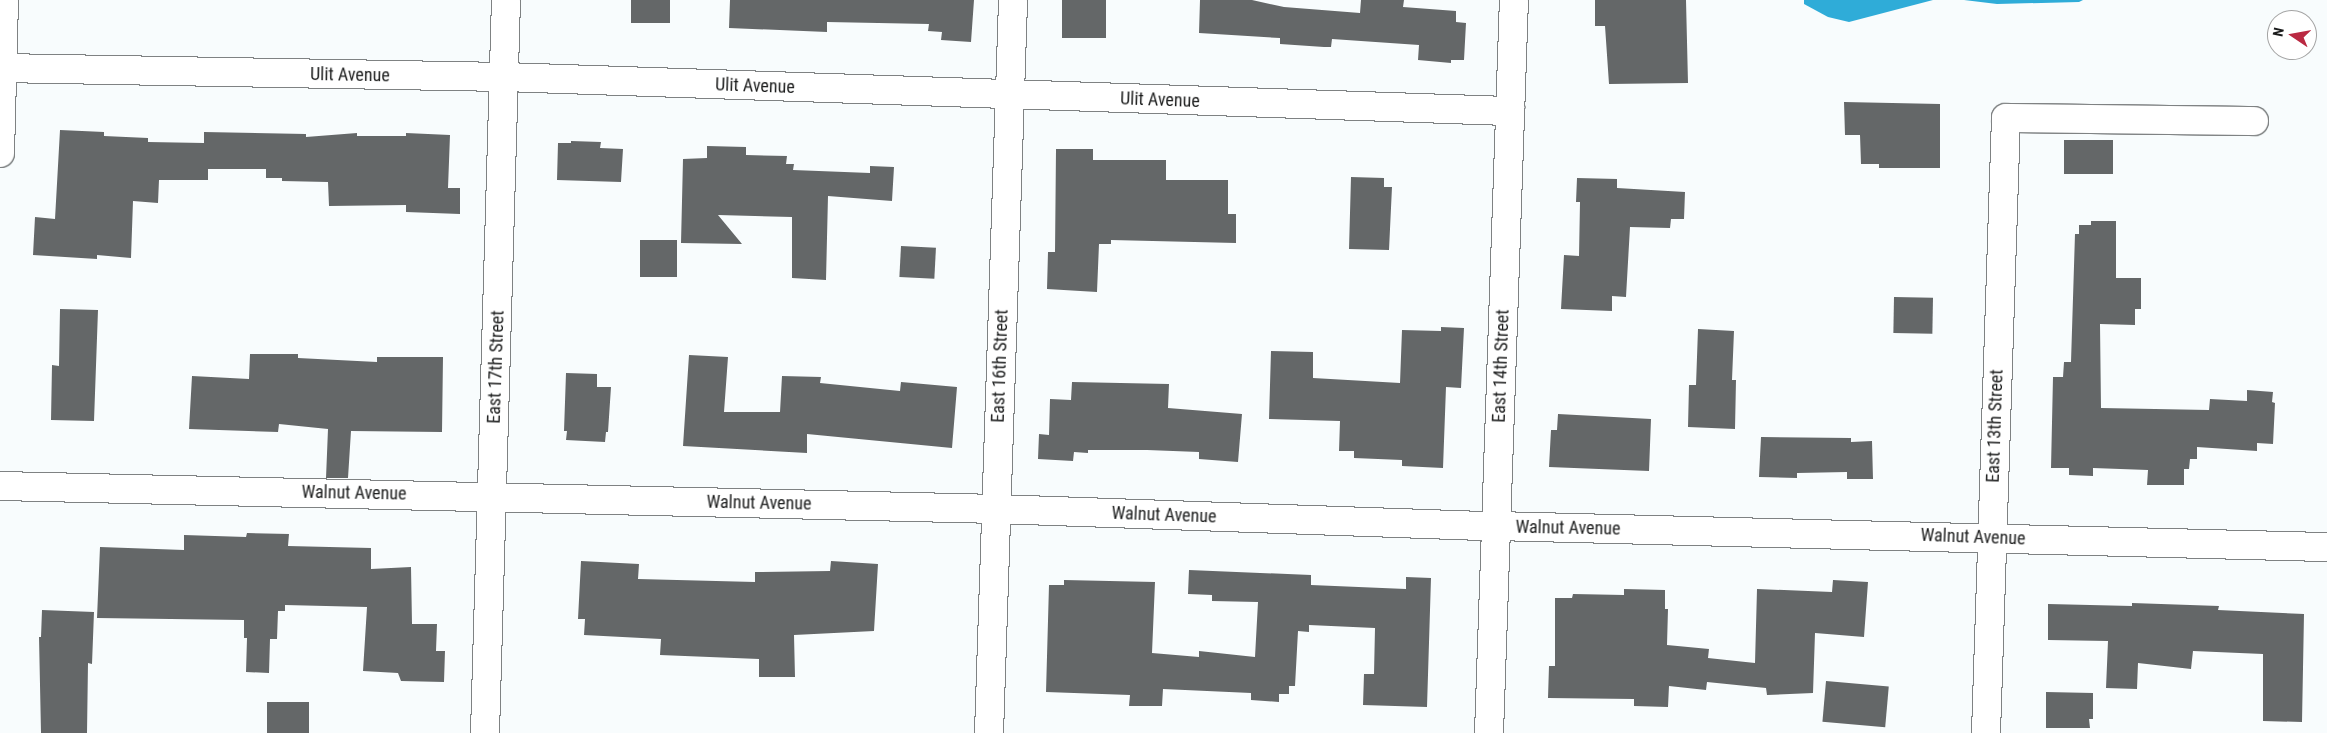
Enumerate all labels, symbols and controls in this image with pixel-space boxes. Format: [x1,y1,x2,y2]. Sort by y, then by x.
north arrow [2267,10,2317,60]
text: N [2270,26,2287,38]
street label: Ulit Avenue [310,64,390,86]
street label: Ulit Avenue [715,74,795,98]
street label: Ulit Avenue [1120,88,1200,112]
street label: East 16th Street [987,309,1013,423]
street label: East 14th Street [1488,309,1514,423]
street label: East 17th Street [483,310,509,424]
street label: East 13th Street [1982,369,2008,483]
street label: Walnut Avenue [301,481,407,505]
street label: Walnut Avenue [706,491,812,515]
street label: Walnut Avenue [1111,502,1217,528]
street label: Walnut Avenue [1515,516,1621,540]
street label: Walnut Avenue [1920,524,2026,550]

